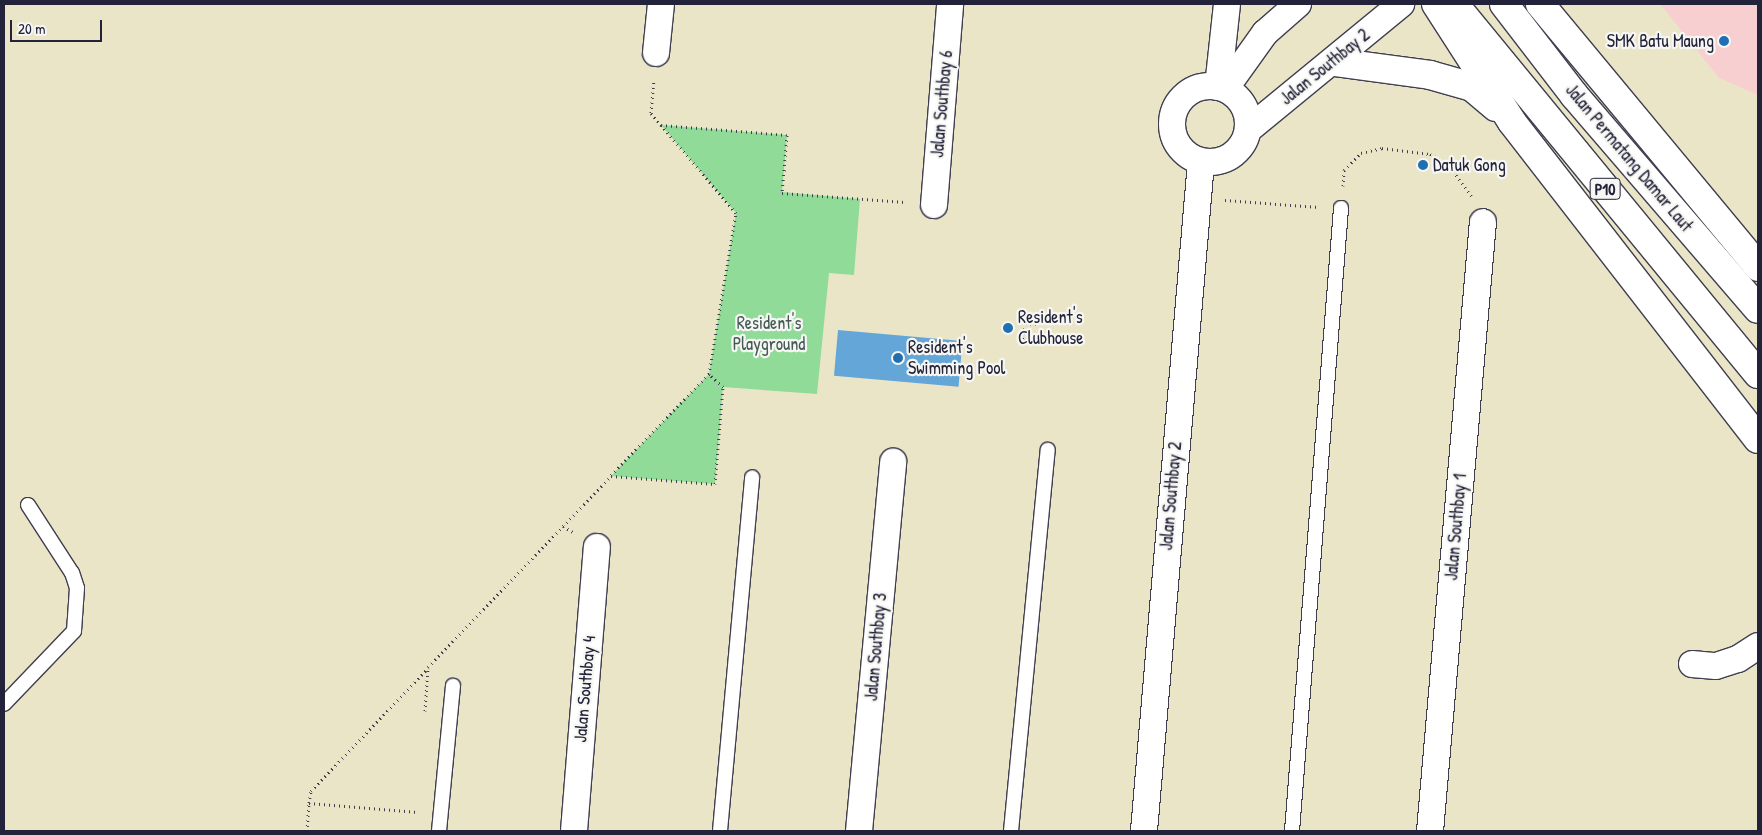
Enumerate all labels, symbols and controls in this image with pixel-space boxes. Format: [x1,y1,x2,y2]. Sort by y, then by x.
scale bar [12,10,105,42]
text: 20 m [18,18,45,39]
street label: Jalan Southbay 2 [1276,24,1374,110]
place label: SMK Batu Maung [1607,30,1714,52]
marker: SMK Batu Maung [1718,35,1730,47]
street label: Jalan Southbay 6 [927,49,957,159]
street label: Jalan Permatang Damar Laut [1561,80,1697,236]
place label: Datuk Gong [1433,154,1506,176]
marker: Datuk Gong [1417,159,1429,171]
road number: P10 [1589,175,1621,202]
place label: Resident's Clubhouse [1018,307,1083,350]
park label: Resident's Playground [733,313,805,356]
marker: Resident's Clubhouse [1002,322,1014,334]
place label: Resident's Swimming Pool [908,337,1005,379]
marker: Resident's Swimming Pool [892,352,904,364]
street label: Jalan Southbay 2 [1155,441,1187,551]
street label: Jalan Southbay 1 [1441,473,1471,581]
street label: Jalan Southbay 3 [861,592,891,702]
street label: Jalan Southbay 4 [570,635,600,743]

